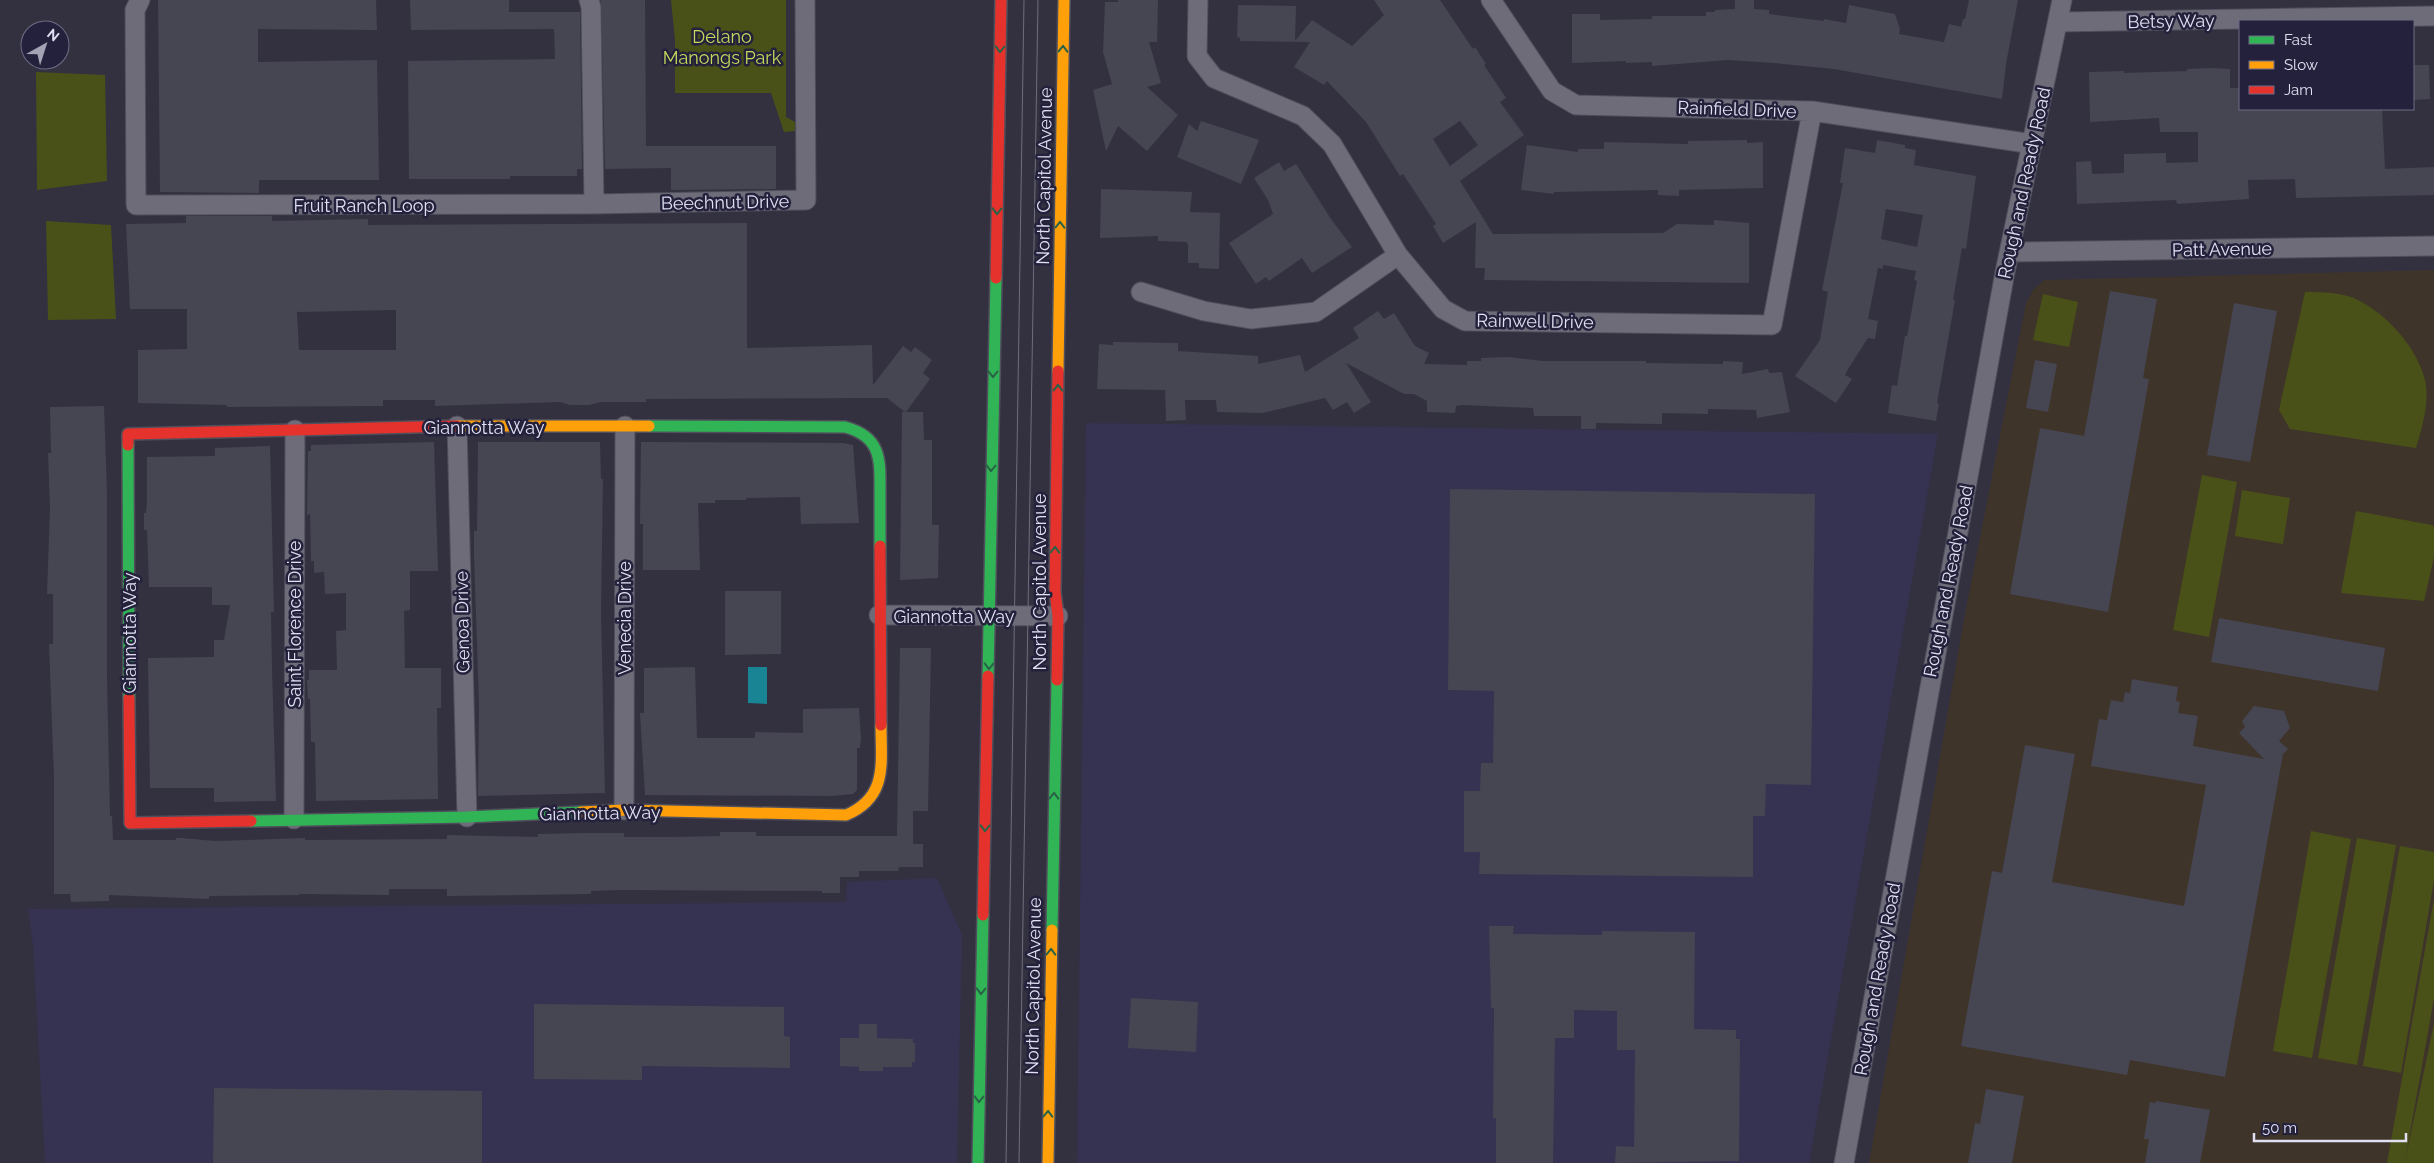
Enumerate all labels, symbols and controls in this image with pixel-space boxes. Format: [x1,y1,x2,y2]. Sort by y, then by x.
street label: Betsy Way [2127,10,2215,32]
north arrow [20,20,70,70]
legend [2239,20,2414,110]
text: N [44,25,62,44]
park label: Delano Manongs Park [663,26,782,68]
text: Fast [2284,31,2312,49]
one-way arrow [995,45,1006,53]
one-way arrow [1058,45,1068,52]
text: Slow [2284,56,2318,74]
text: Jam [2284,81,2313,99]
street label: Rough and Ready Road [1993,85,2055,281]
street label: North Capitol Avenue [1032,87,1056,265]
street label: Rainfield Drive [1677,96,1797,122]
street label: Beechnut Drive [661,190,790,214]
street label: Fruit Ranch Loop [293,195,435,216]
one-way arrow [991,207,1002,215]
one-way arrow [1055,221,1065,228]
street label: Patt Avenue [2172,238,2273,260]
street label: Rainwell Drive [1476,309,1594,333]
one-way arrow [988,370,998,378]
one-way arrow [1053,383,1063,391]
street label: Giannotta Way [423,417,545,438]
one-way arrow [986,465,997,473]
street label: Rough and Ready Road [1919,483,1977,679]
street label: North Capitol Avenue [1029,493,1050,671]
street label: Saint Florence Drive [284,540,305,707]
one-way arrow [1050,546,1060,554]
street label: Venecia Drive [614,561,635,675]
street label: Genoa Drive [451,570,473,673]
street label: Giannotta Way [119,572,140,694]
street label: Giannotta Way [893,606,1015,627]
one-way arrow [984,662,994,670]
one-way arrow [1049,792,1059,800]
street label: Giannotta Way [539,801,661,825]
one-way arrow [980,824,990,832]
street label: Rough and Ready Road [1850,881,1904,1077]
street label: North Capitol Avenue [1021,897,1045,1075]
one-way arrow [1046,948,1056,956]
one-way arrow [976,987,986,995]
one-way arrow [974,1096,984,1104]
one-way arrow [1043,1110,1054,1118]
scale bar [2254,1110,2406,1142]
text: 50 m [2262,1119,2297,1137]

